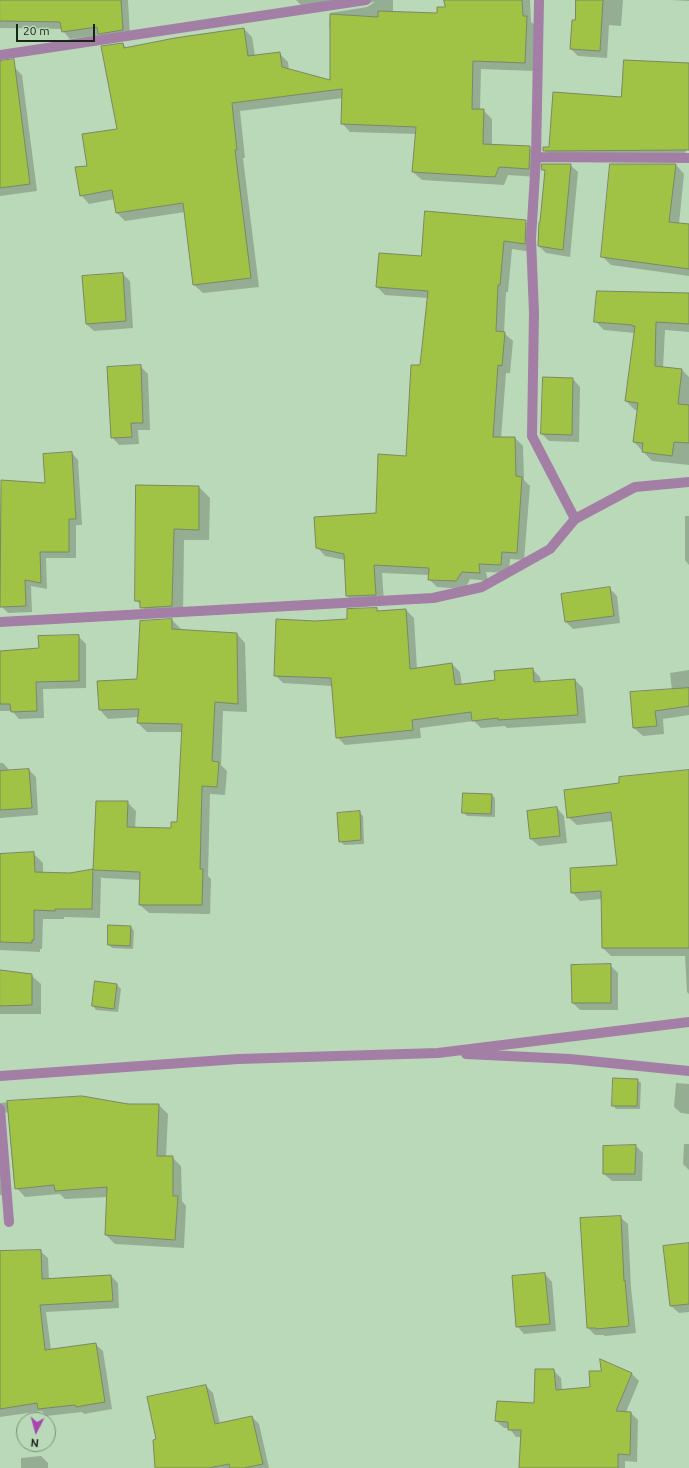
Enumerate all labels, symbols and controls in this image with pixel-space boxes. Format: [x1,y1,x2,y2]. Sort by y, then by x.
scale bar [18,16,97,42]
text: 20 m [23,24,50,37]
north arrow [16,1412,56,1452]
text: N [30,1437,40,1449]

